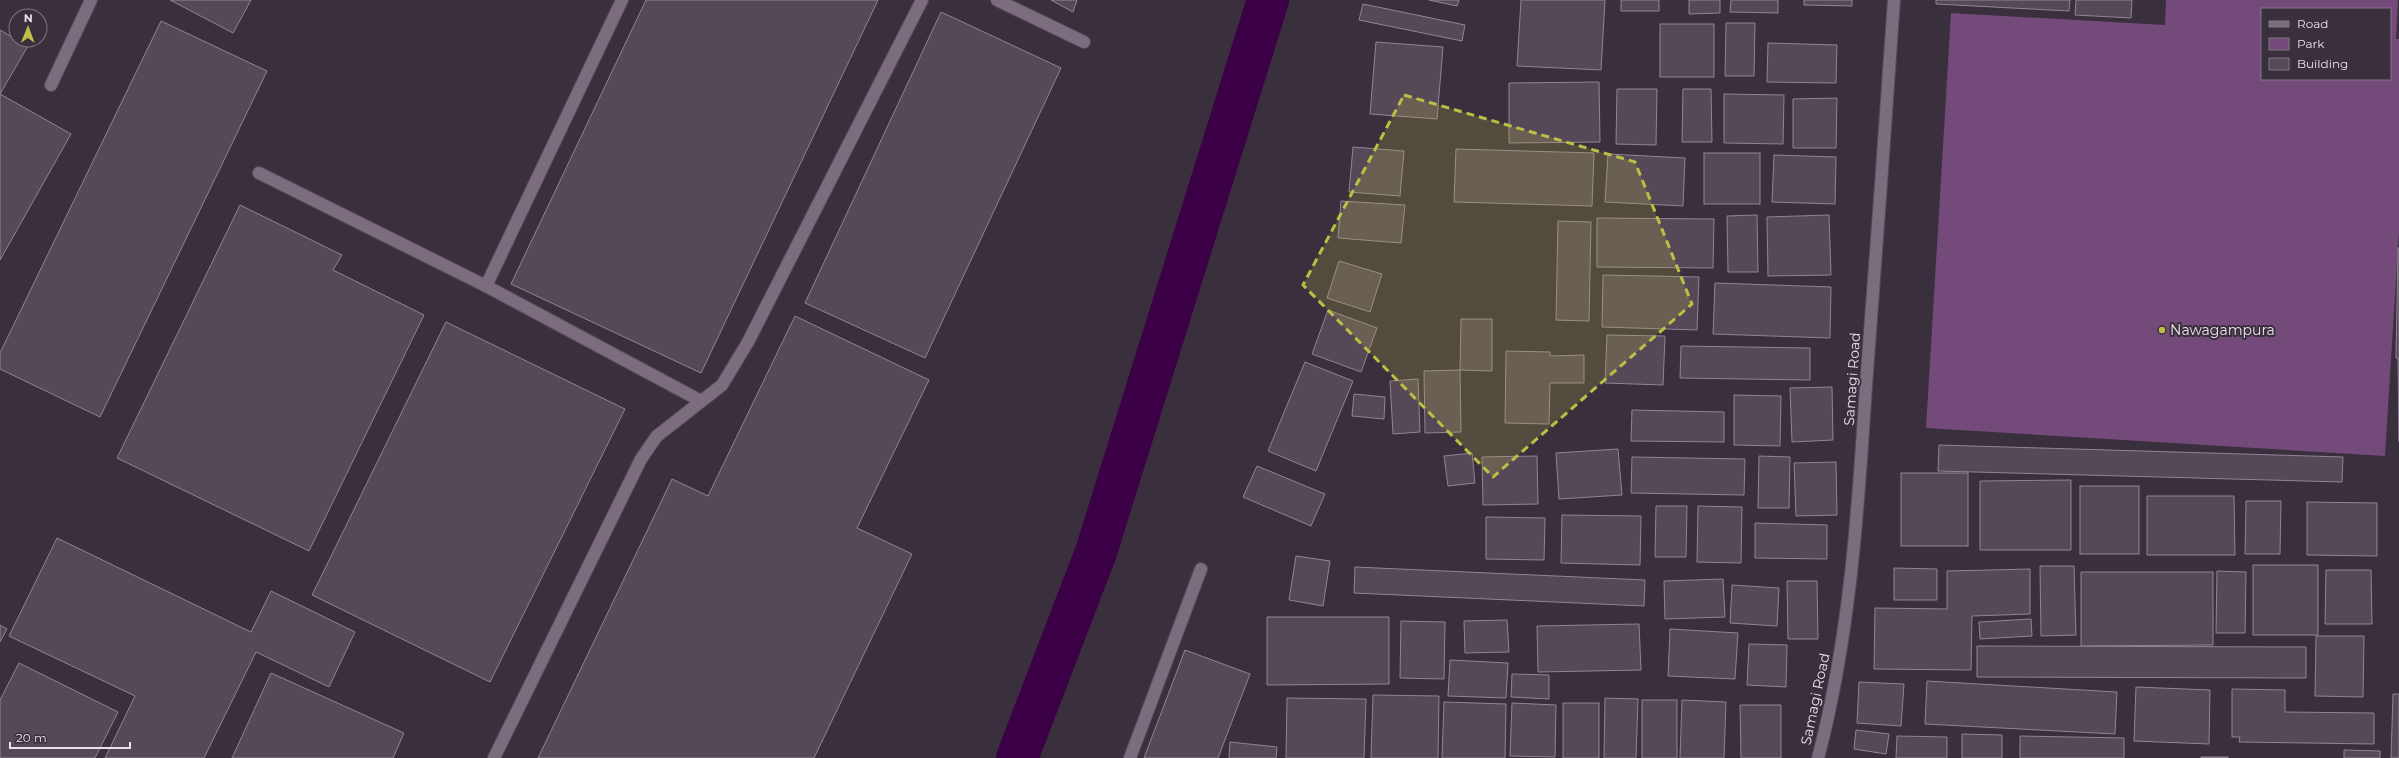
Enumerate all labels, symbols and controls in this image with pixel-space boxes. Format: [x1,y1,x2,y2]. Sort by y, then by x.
north arrow [8,8,48,48]
legend [2261,8,2391,80]
text: N [24,11,33,25]
text: Road [2297,16,2328,31]
text: Park [2297,36,2325,51]
text: Building [2297,56,2348,71]
place label: Nawagampura [2170,321,2275,339]
marker: Nawagampura [2157,325,2167,335]
street label: Samagi Road [1840,332,1864,426]
street label: Samagi Road [1796,651,1834,747]
scale bar [10,724,130,750]
text: 20 m [16,730,47,745]

